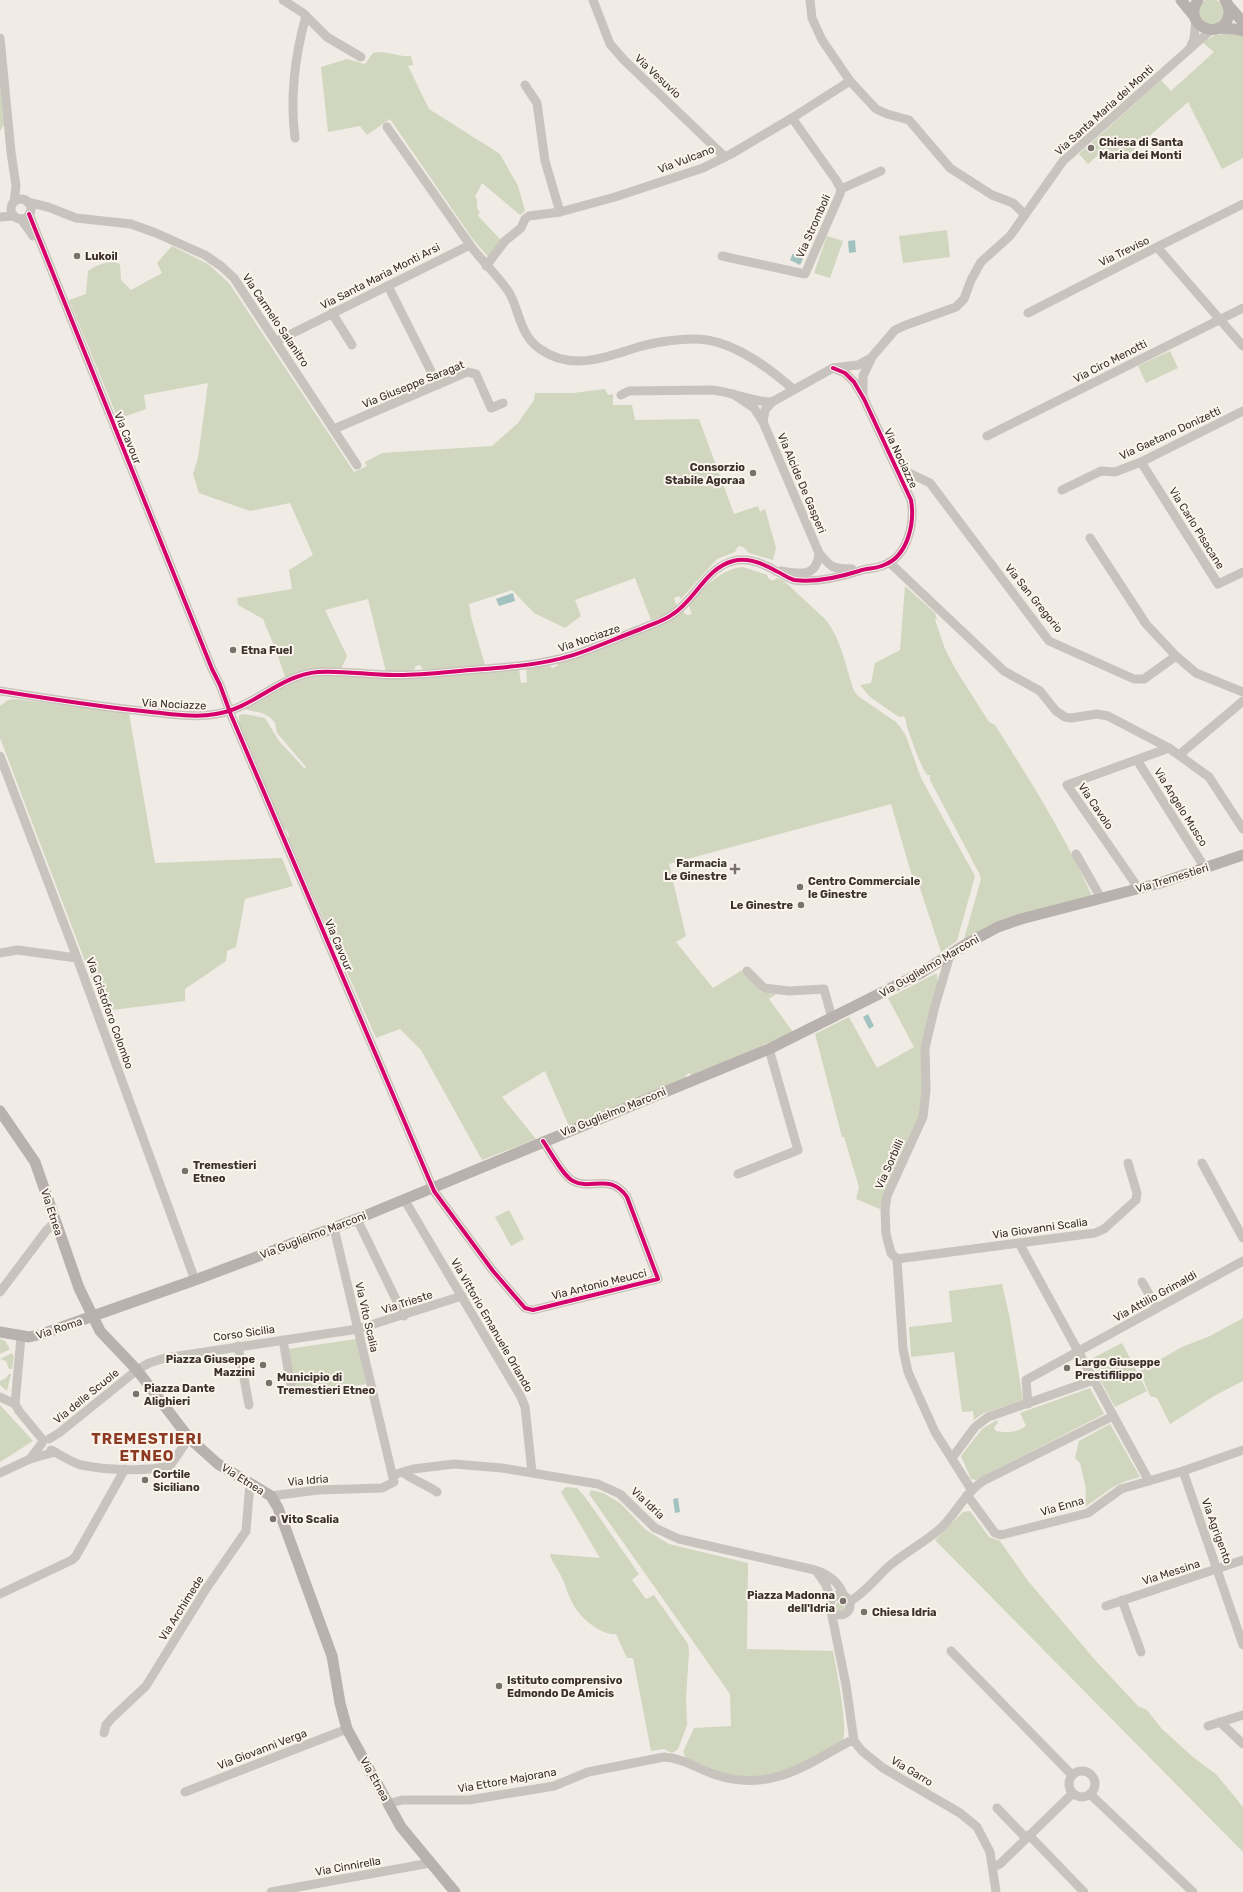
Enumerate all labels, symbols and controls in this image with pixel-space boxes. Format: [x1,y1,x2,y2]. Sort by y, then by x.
street label: Via Vesuvio [632,52,683,101]
street label: Via Santa Maria dei Monti [1052,63,1156,158]
place label: Chiesa di Santa Maria dei Monti [1099,136,1183,162]
street label: Via Vulcano [656,143,716,176]
marker: Chiesa di Santa Maria dei Monti [1086,143,1096,153]
street label: Via Stromboli [794,192,833,260]
street label: Via Treviso [1097,234,1152,269]
street label: Via Santa Maria Monti Arsi [318,241,442,312]
place label: Lukoil [85,250,118,263]
marker: Lukoil [72,251,82,261]
street label: Via Carmelo Salanitro [240,271,312,369]
street label: Via Ciro Menotti [1071,337,1149,386]
street label: Via Giuseppe Saragat [360,358,467,411]
street label: Via Gaetano Donizetti [1117,404,1223,463]
street label: Via Cavour [111,410,144,467]
street label: Via Nociazze [881,426,920,490]
street label: Via Alcide De Gasperi [775,431,829,535]
place label: Consorzio Stabile Agoraa [665,461,745,487]
marker: Consorzio Stabile Agoraa [748,468,758,478]
street label: Via Carlo Pisacane [1166,485,1227,572]
street label: Via San Gregorio [1002,561,1065,635]
street label: Via Nociazze [556,622,622,655]
place label: Etna Fuel [241,644,293,657]
marker: Etna Fuel [228,645,238,655]
street label: Via Nociazze [141,696,207,713]
street label: Via Angelo Musco [1151,766,1210,849]
street label: Via Cavolo [1075,781,1116,832]
place label: Farmacia Le Ginestre [664,857,727,883]
street label: Via Tremestieri [1134,861,1210,896]
marker: Farmacia Le Ginestre [730,864,740,874]
place label: Centro Commerciale le Ginestre [808,875,921,901]
marker: Centro Commerciale le Ginestre [795,882,805,892]
place label: Le Ginestre [730,899,793,912]
marker: Le Ginestre [796,900,806,910]
street label: Via Cavour [322,917,356,974]
street label: Via Guglielmo Marconi [877,933,981,1000]
street label: Via Cristoforo Colombo [83,956,136,1071]
street label: Via Guglielmo Marconi [558,1085,668,1140]
street label: Via Sorbilli [873,1137,906,1191]
place label: Tremestieri Etneo [193,1159,256,1185]
marker: Tremestieri Etneo [180,1166,190,1176]
street label: Via Etnea [38,1187,65,1237]
street label: Via Guglielmo Marconi [258,1209,368,1262]
street label: Via Giovanni Scalia [992,1215,1088,1242]
street label: Via Vittorio Emanuele Orlando [448,1256,535,1394]
street label: Via Antonio Meucci [550,1266,648,1303]
street label: Via Attilio Grimaldi [1111,1268,1199,1325]
street label: Via Vito Scalia [352,1281,381,1354]
street label: Via Trieste [380,1288,434,1317]
street label: Via Roma [34,1315,84,1342]
street label: Corso Sicilia [212,1323,276,1344]
place label: Piazza Giuseppe Mazzini [166,1353,255,1379]
place label: Largo Giuseppe Prestifilippo [1075,1356,1161,1382]
marker: Piazza Giuseppe Mazzini [258,1360,268,1370]
marker: Largo Giuseppe Prestifilippo [1062,1363,1072,1373]
street label: Via delle Scuole [51,1366,122,1427]
place label: Municipio di Tremestieri Etneo [277,1371,376,1397]
marker: Municipio di Tremestieri Etneo [264,1378,274,1388]
place label: Piazza Dante Alighieri [144,1382,216,1408]
marker: Piazza Dante Alighieri [131,1389,141,1399]
district label: TREMESTIERI ETNEO [91,1430,203,1465]
street label: Via Etnea [219,1461,267,1498]
place label: Cortile Siciliano [153,1468,200,1494]
street label: Via Idria [287,1472,329,1489]
marker: Cortile Siciliano [140,1475,150,1485]
street label: Via Idria [628,1485,667,1522]
street label: Via Enna [1039,1494,1085,1519]
street label: Via Agrigento [1199,1497,1234,1566]
place label: Vito Scalia [281,1513,339,1526]
marker: Vito Scalia [268,1514,278,1524]
street label: Via Messina [1141,1557,1202,1588]
street label: Via Archimede [156,1574,206,1643]
place label: Piazza Madonna dell'Idria [747,1589,835,1615]
marker: Piazza Madonna dell'Idria [838,1596,848,1606]
place label: Chiesa Idria [872,1606,937,1619]
marker: Chiesa Idria [859,1607,869,1617]
place label: Istituto comprensivo Edmondo De Amicis [507,1674,623,1700]
marker: Istituto comprensivo Edmondo De Amicis [494,1681,504,1691]
street label: Via Giovanni Verga [216,1726,309,1773]
street label: Via Garro [888,1754,935,1789]
street label: Via Etnea [357,1755,392,1804]
street label: Via Ettore Majorana [457,1765,557,1796]
street label: Via Cinnirella [314,1854,382,1879]

